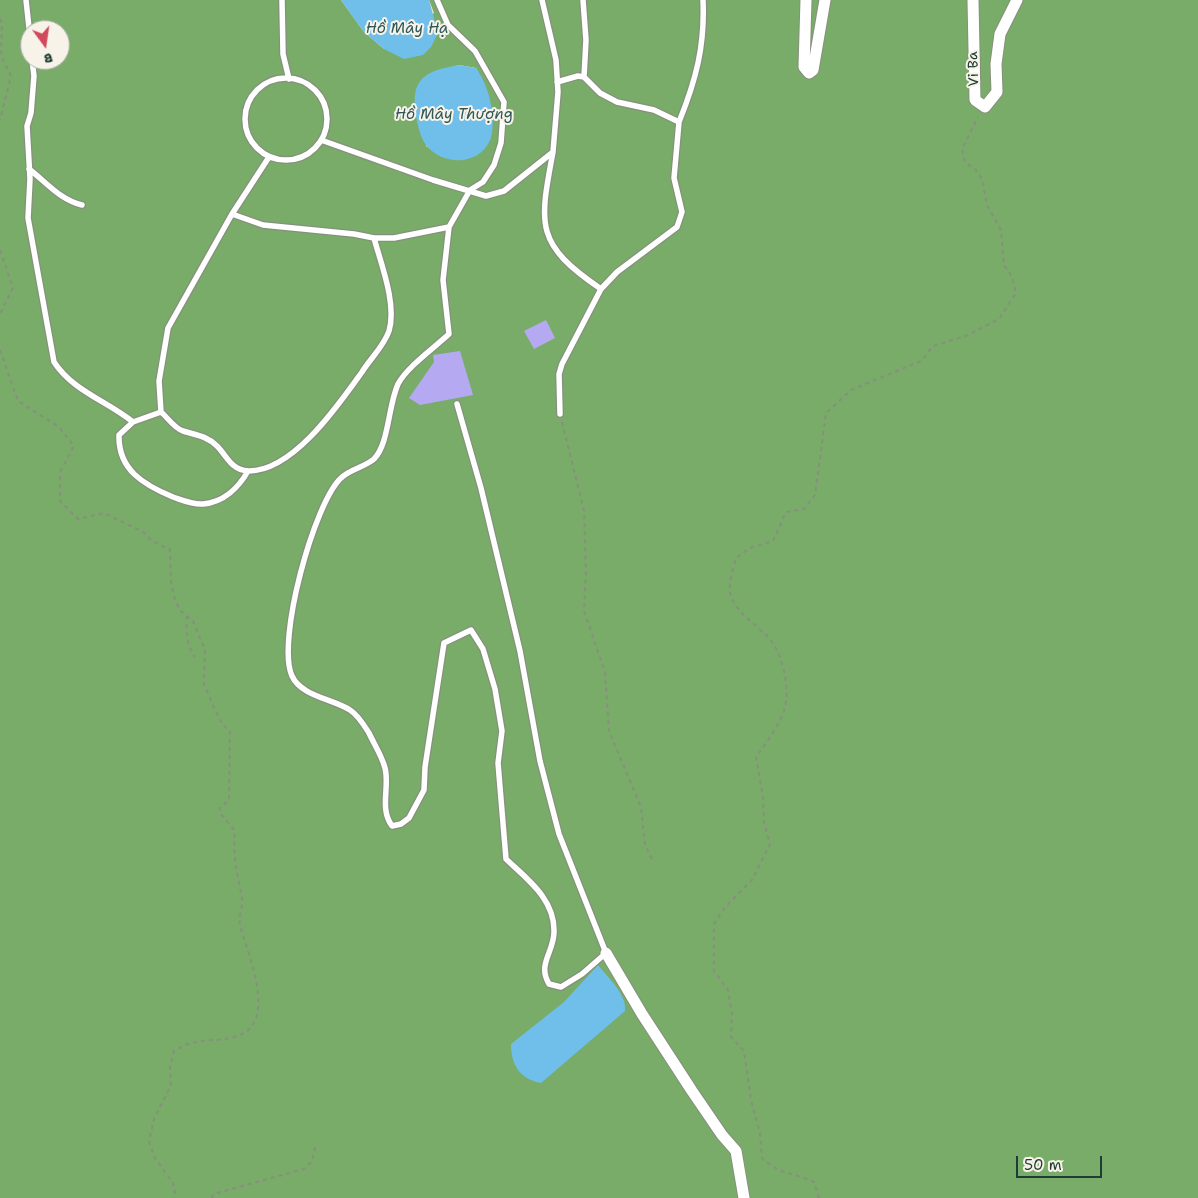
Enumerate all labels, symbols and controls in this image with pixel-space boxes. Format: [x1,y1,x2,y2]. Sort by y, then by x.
north arrow [20,20,70,70]
water label: Hồ Mây Hạ [366,20,448,38]
text: B [42,49,55,68]
street label: Vi Ba [965,51,983,87]
water label: Hồ Mây Thượng [395,106,513,124]
scale bar [1018,1146,1104,1178]
text: 50 m [1024,1155,1062,1175]

